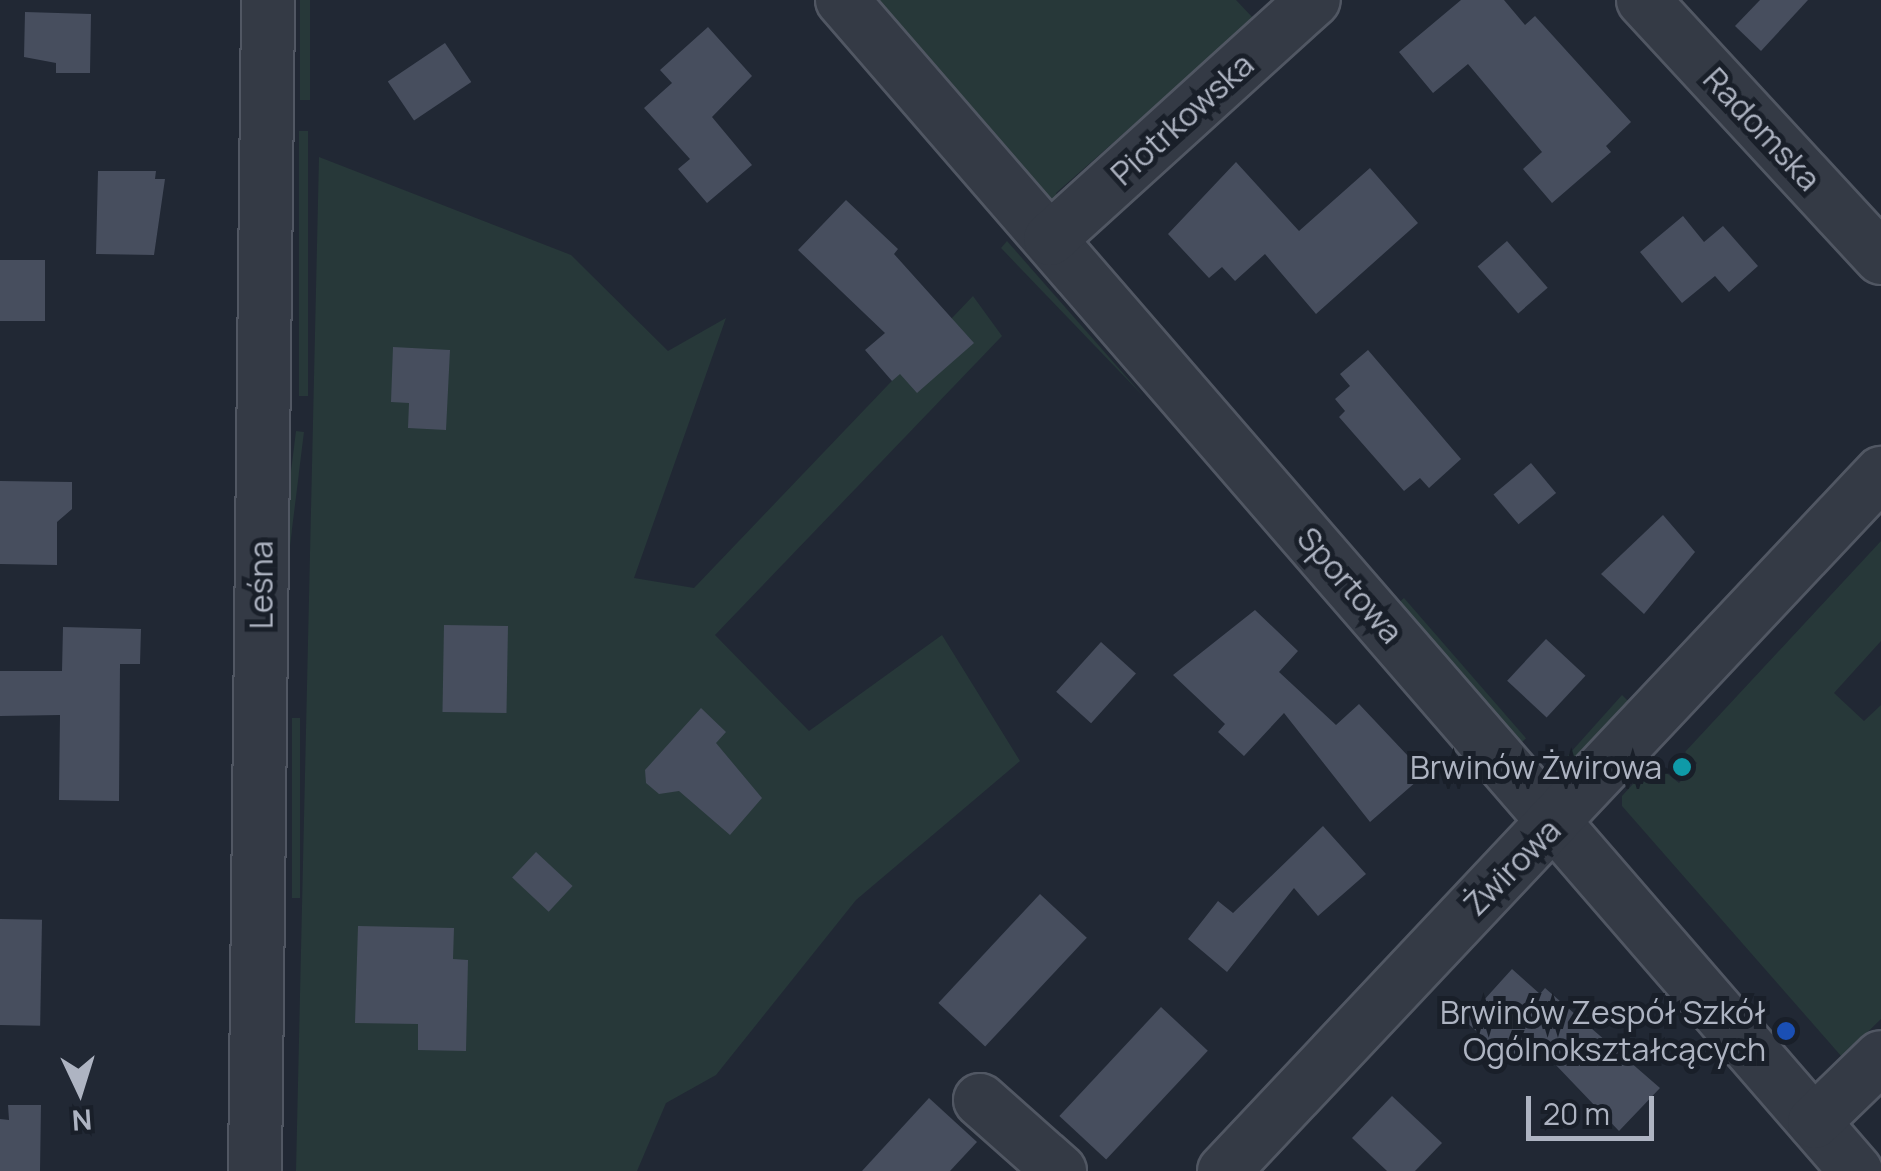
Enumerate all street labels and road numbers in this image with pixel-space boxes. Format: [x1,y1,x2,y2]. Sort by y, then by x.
street label: Piotrkowska [1103,45,1261,193]
street label: Radomska [1696,60,1828,198]
street label: Sportowa [1289,519,1411,651]
street label: Leśna [242,541,280,629]
street label: Żwirowa [1456,811,1568,923]

